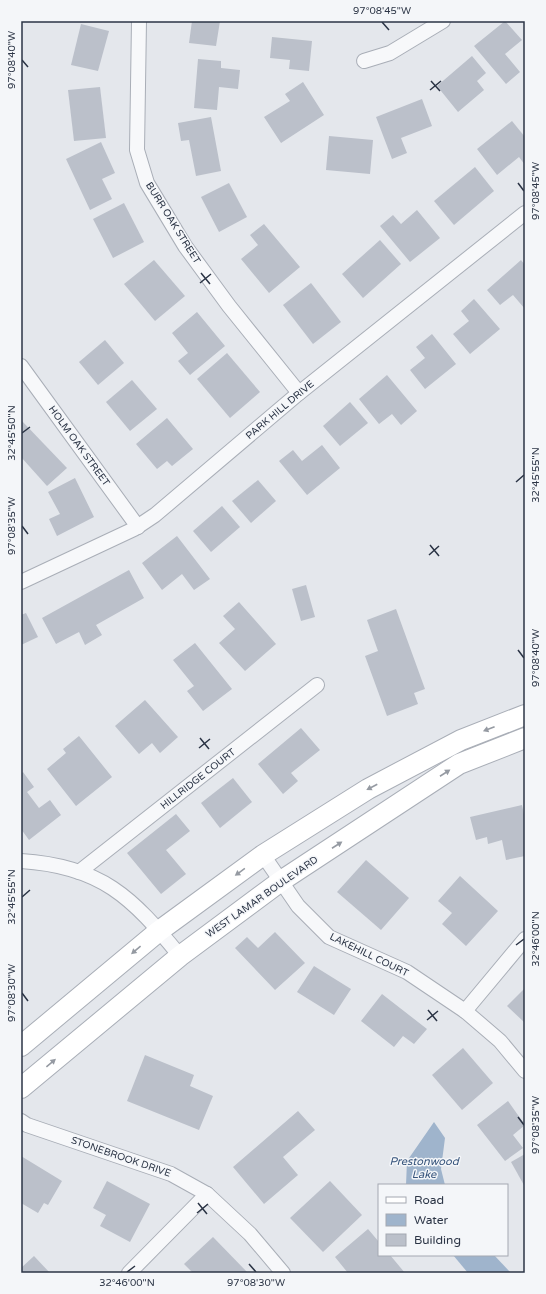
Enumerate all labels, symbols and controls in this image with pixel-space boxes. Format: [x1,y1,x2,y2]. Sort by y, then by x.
text: 97°08'45"W [353,5,411,17]
text: 97°08'40"W [6,31,18,89]
text: 97°08'45"W [530,162,542,220]
street label: BURR OAK STREET [143,180,203,266]
street label: PARK HILL DRIVE [243,378,317,442]
street label: HOLM OAK STREET [46,404,112,488]
text: 32°45'50"N [6,405,18,461]
text: 32°45'55"N [530,447,542,503]
text: 97°08'35"W [6,497,18,555]
text: 97°08'40"W [530,629,542,687]
one-way arrow [482,727,494,733]
street label: HILLRIDGE COURT [158,746,238,812]
one-way arrow [440,769,451,777]
one-way arrow [366,783,378,790]
one-way arrow [332,841,342,849]
street label: WEST LAMAR BOULEVARD [204,854,320,940]
one-way arrow [234,868,245,876]
text: 32°45'55"N [6,869,18,925]
text: 32°46'00"N [530,911,542,967]
street label: LAKEHILL COURT [328,931,410,979]
one-way arrow [130,946,141,955]
text: 97°08'30"W [6,964,18,1022]
one-way arrow [46,1059,56,1068]
text: 97°08'35"W [530,1096,542,1154]
street label: STONEBROOK DRIVE [70,1134,172,1180]
water label: Prestonwood Lake [389,1155,461,1181]
legend [378,1184,508,1256]
text: Road [414,1193,444,1207]
text: Water [414,1213,449,1227]
text: Building [414,1233,461,1247]
text: 32°46'00"N [99,1277,155,1289]
text: 97°08'30"W [227,1277,285,1289]

